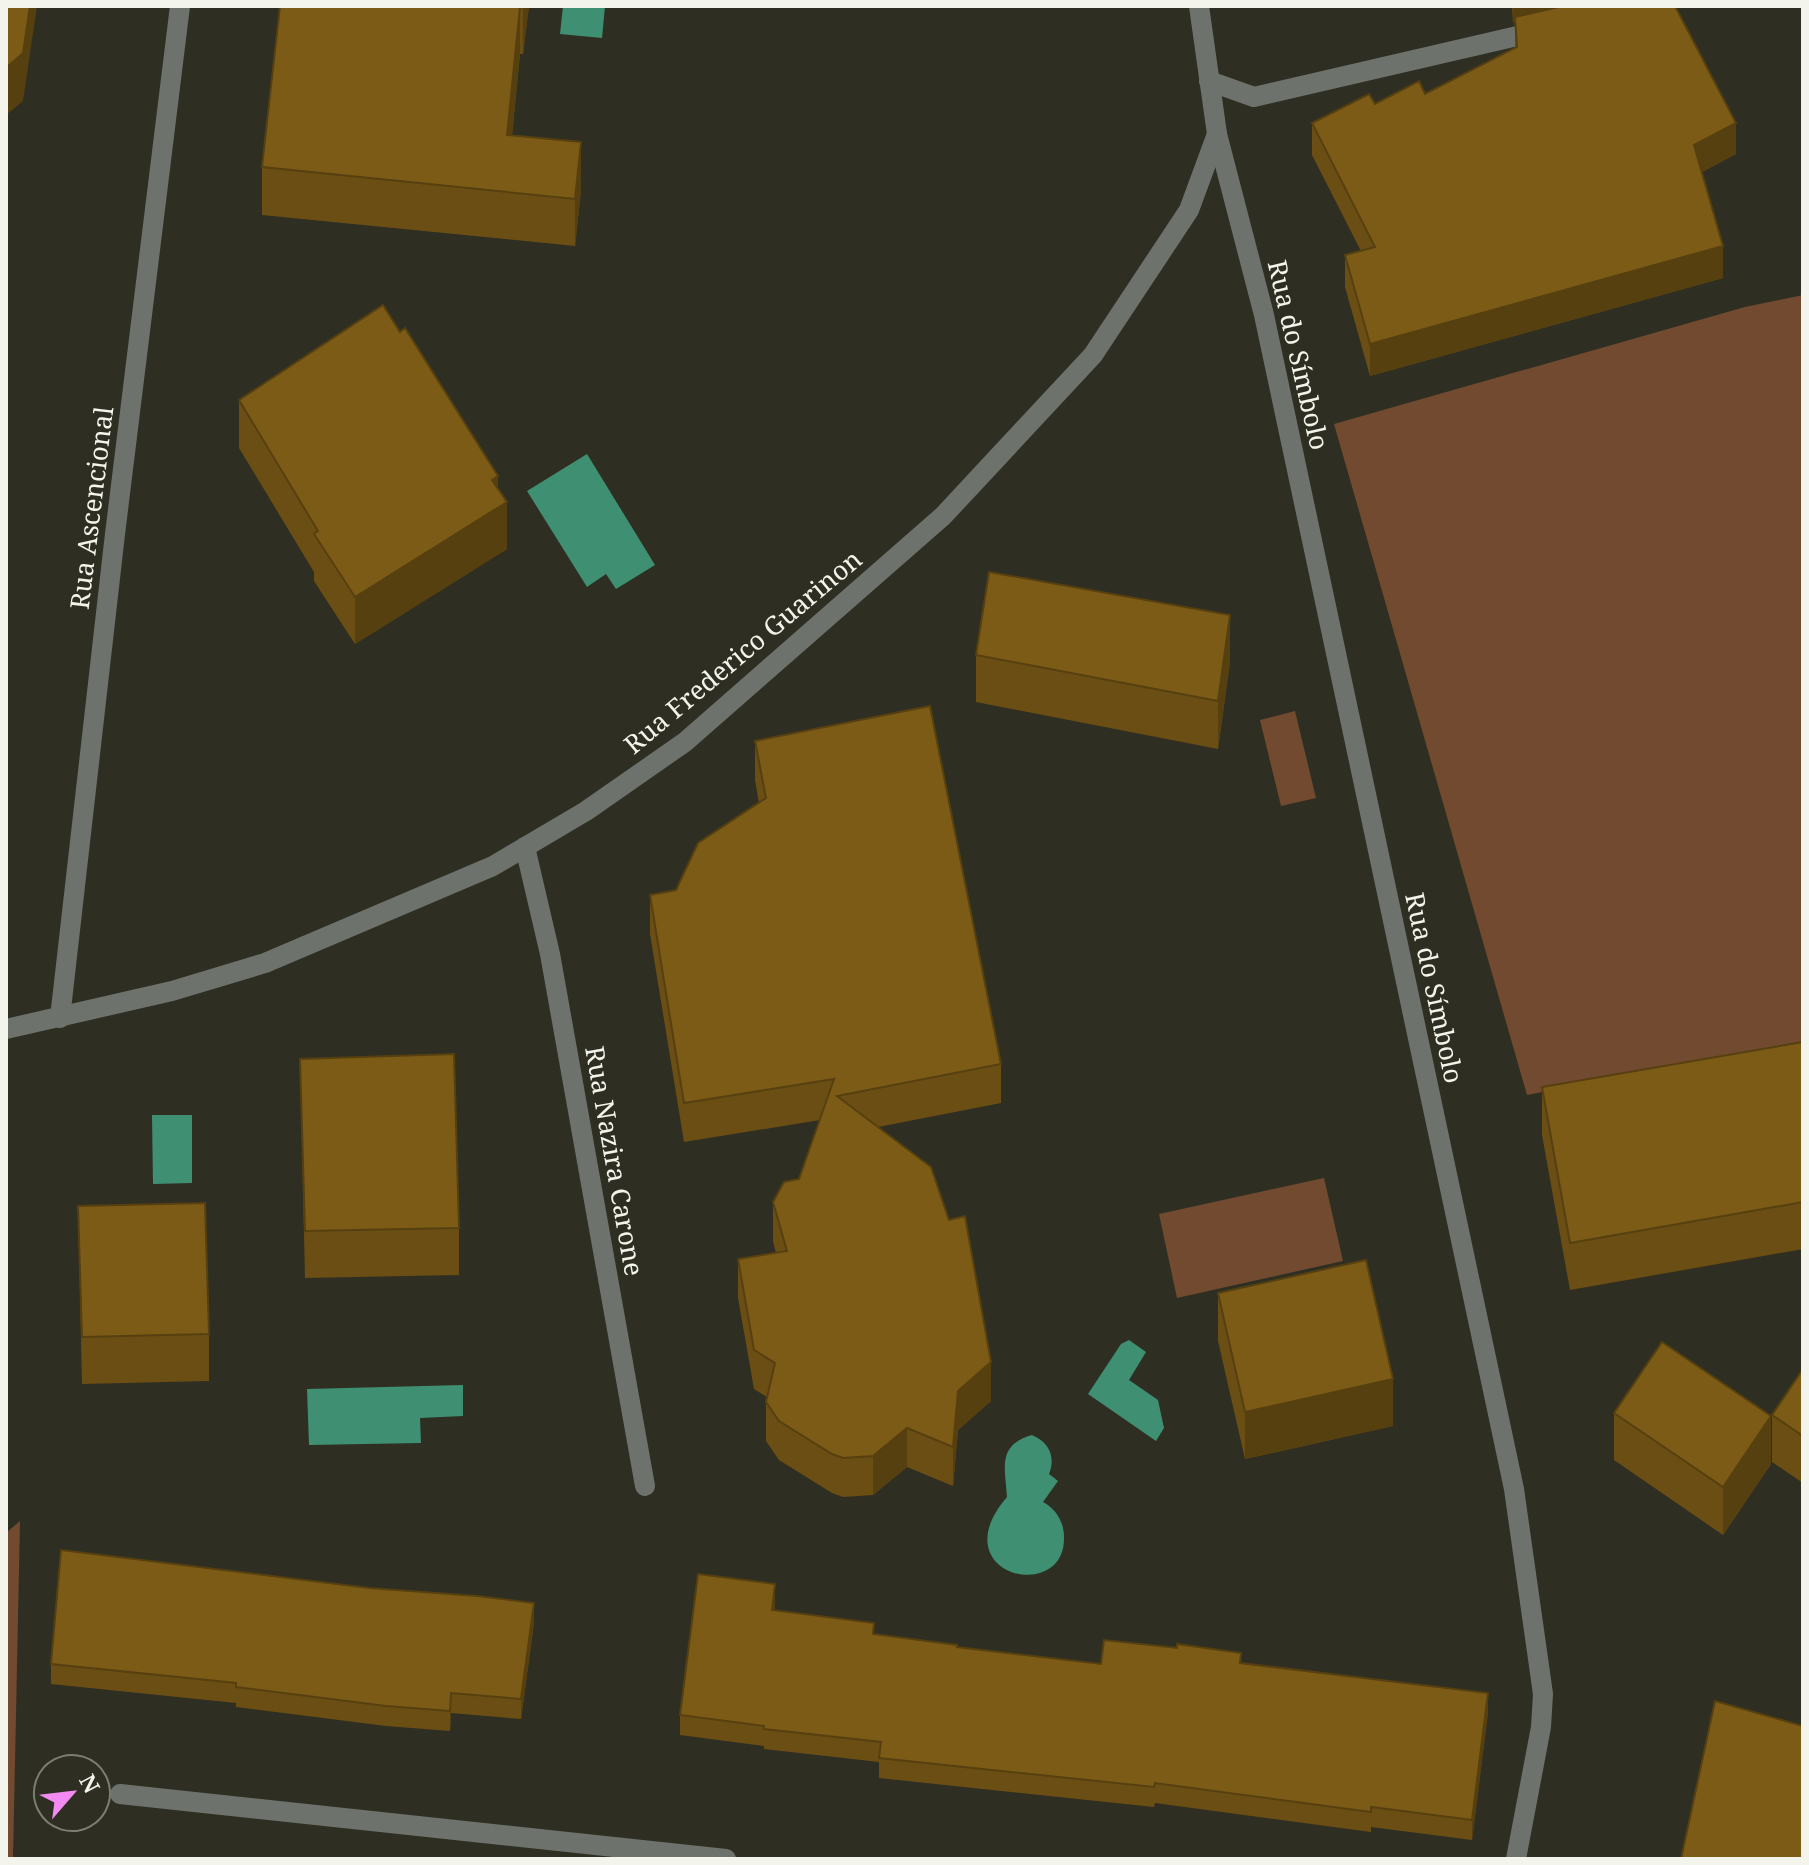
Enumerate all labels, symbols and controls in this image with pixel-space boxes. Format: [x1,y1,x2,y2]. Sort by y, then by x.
street label: Rua do Símbolo [1260,256,1338,453]
street label: Rua Ascencional [61,404,121,611]
street label: Rua Frederico Guarinon [616,541,869,762]
street label: Rua do Símbolo [1397,889,1473,1086]
street label: Rua Nazira Carone [577,1043,653,1279]
north arrow [32,1753,112,1833]
text: N [73,1768,108,1798]

